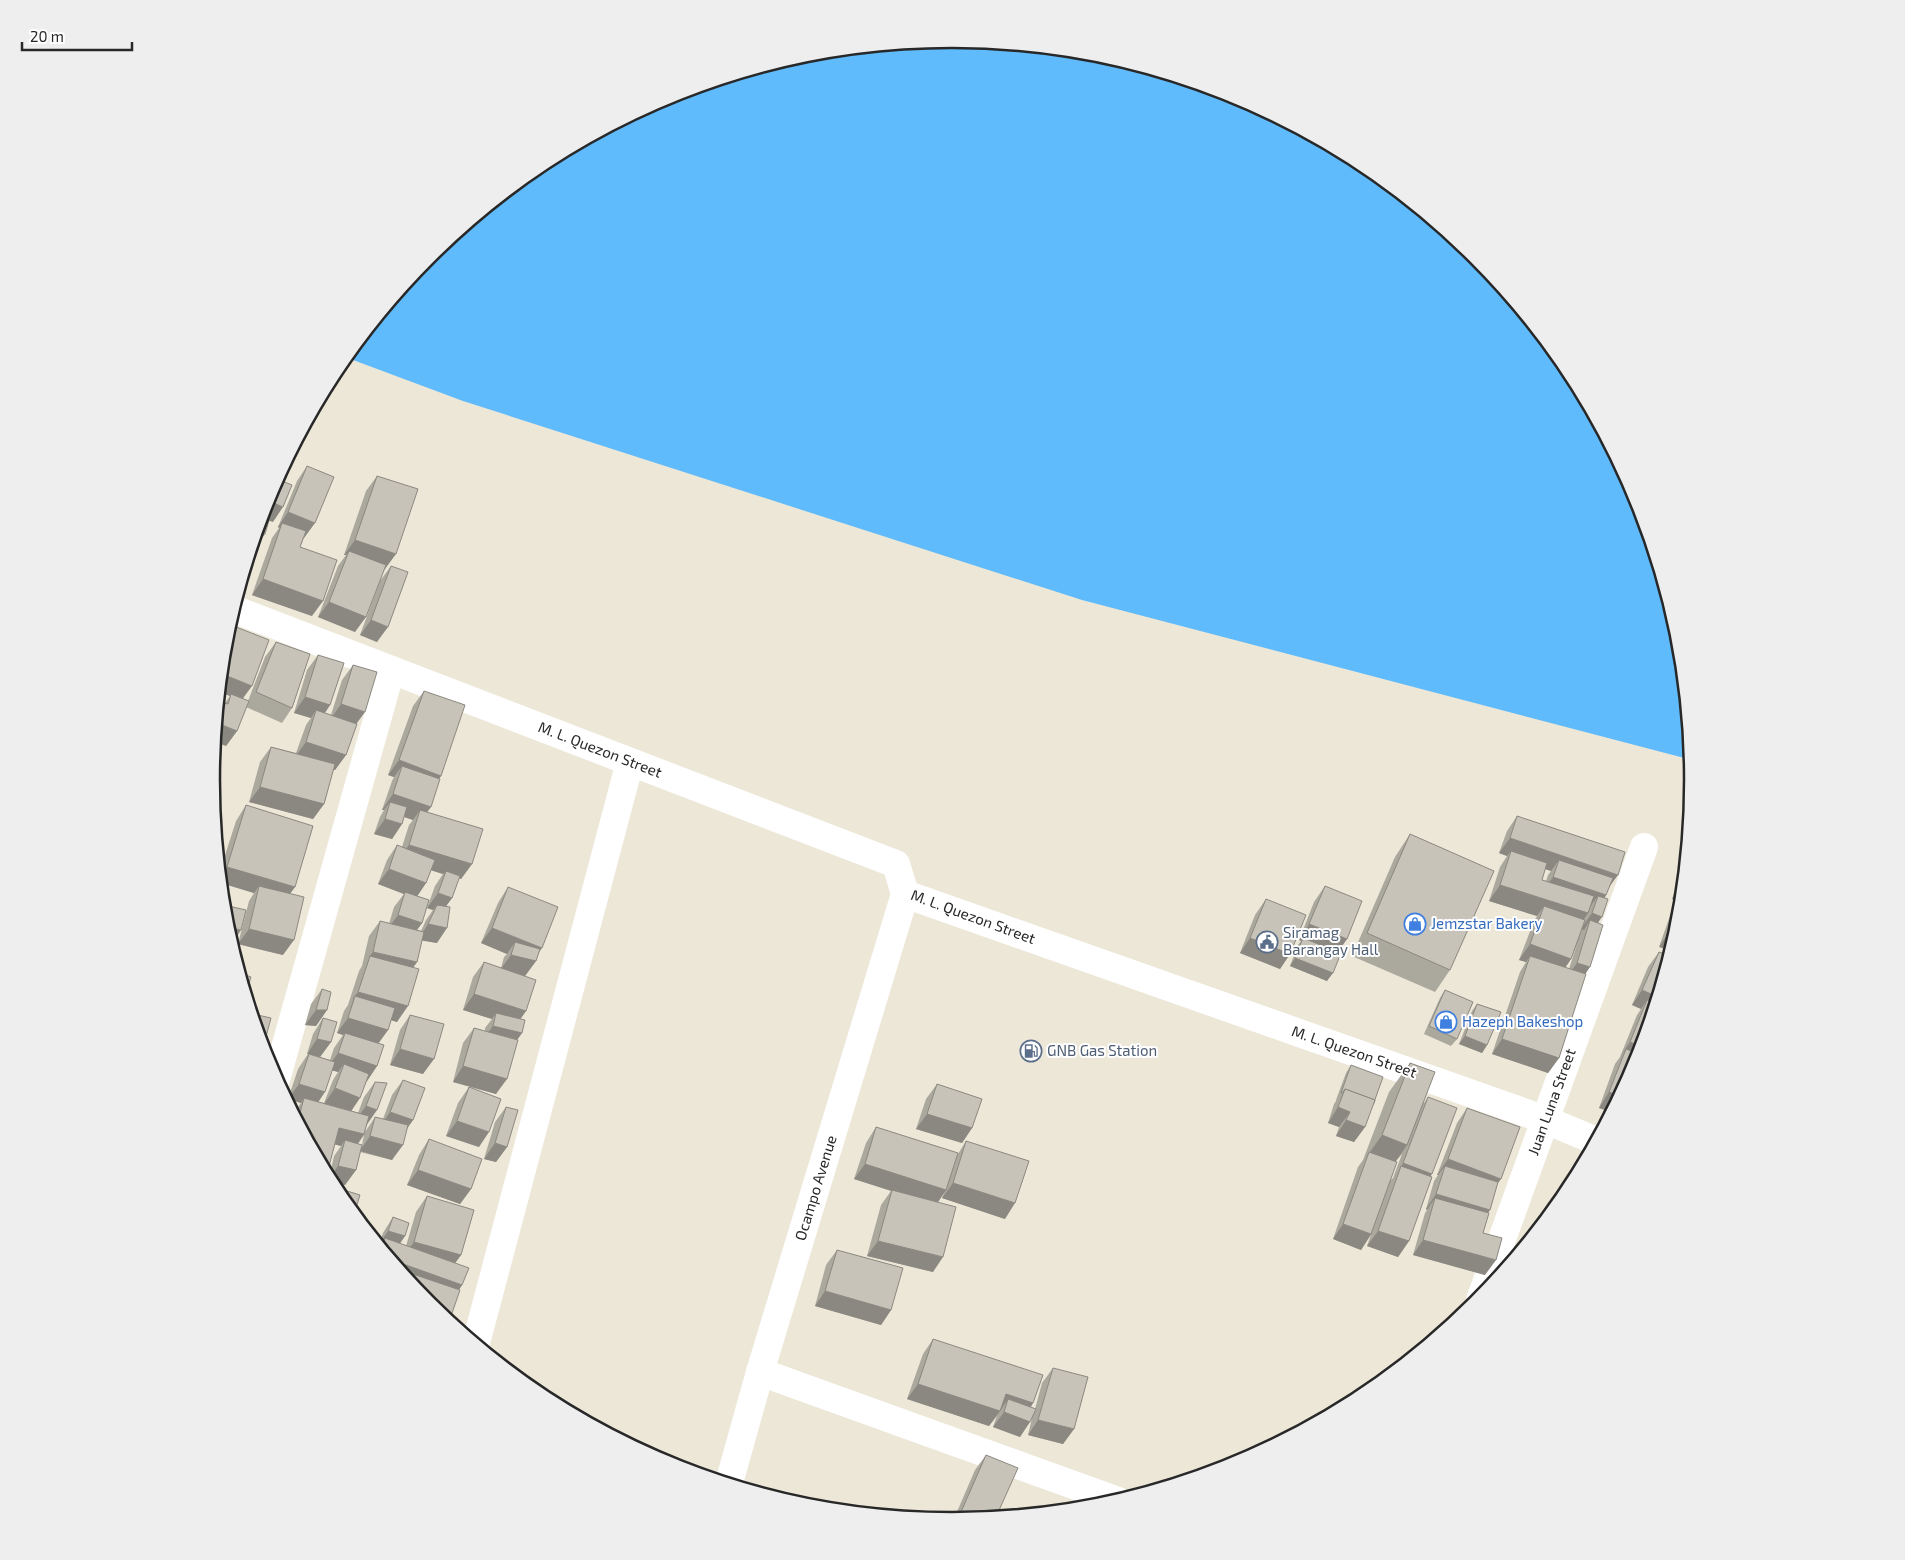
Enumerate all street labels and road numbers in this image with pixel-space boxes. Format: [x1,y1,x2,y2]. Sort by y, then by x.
street label: M. L. Quezon Street [536,717,665,782]
street label: M. L. Quezon Street [908,885,1038,948]
street label: M. L. Quezon Street [1289,1021,1419,1082]
street label: Juan Luna Street [1523,1046,1579,1157]
street label: Ocampo Avenue [790,1133,840,1243]

